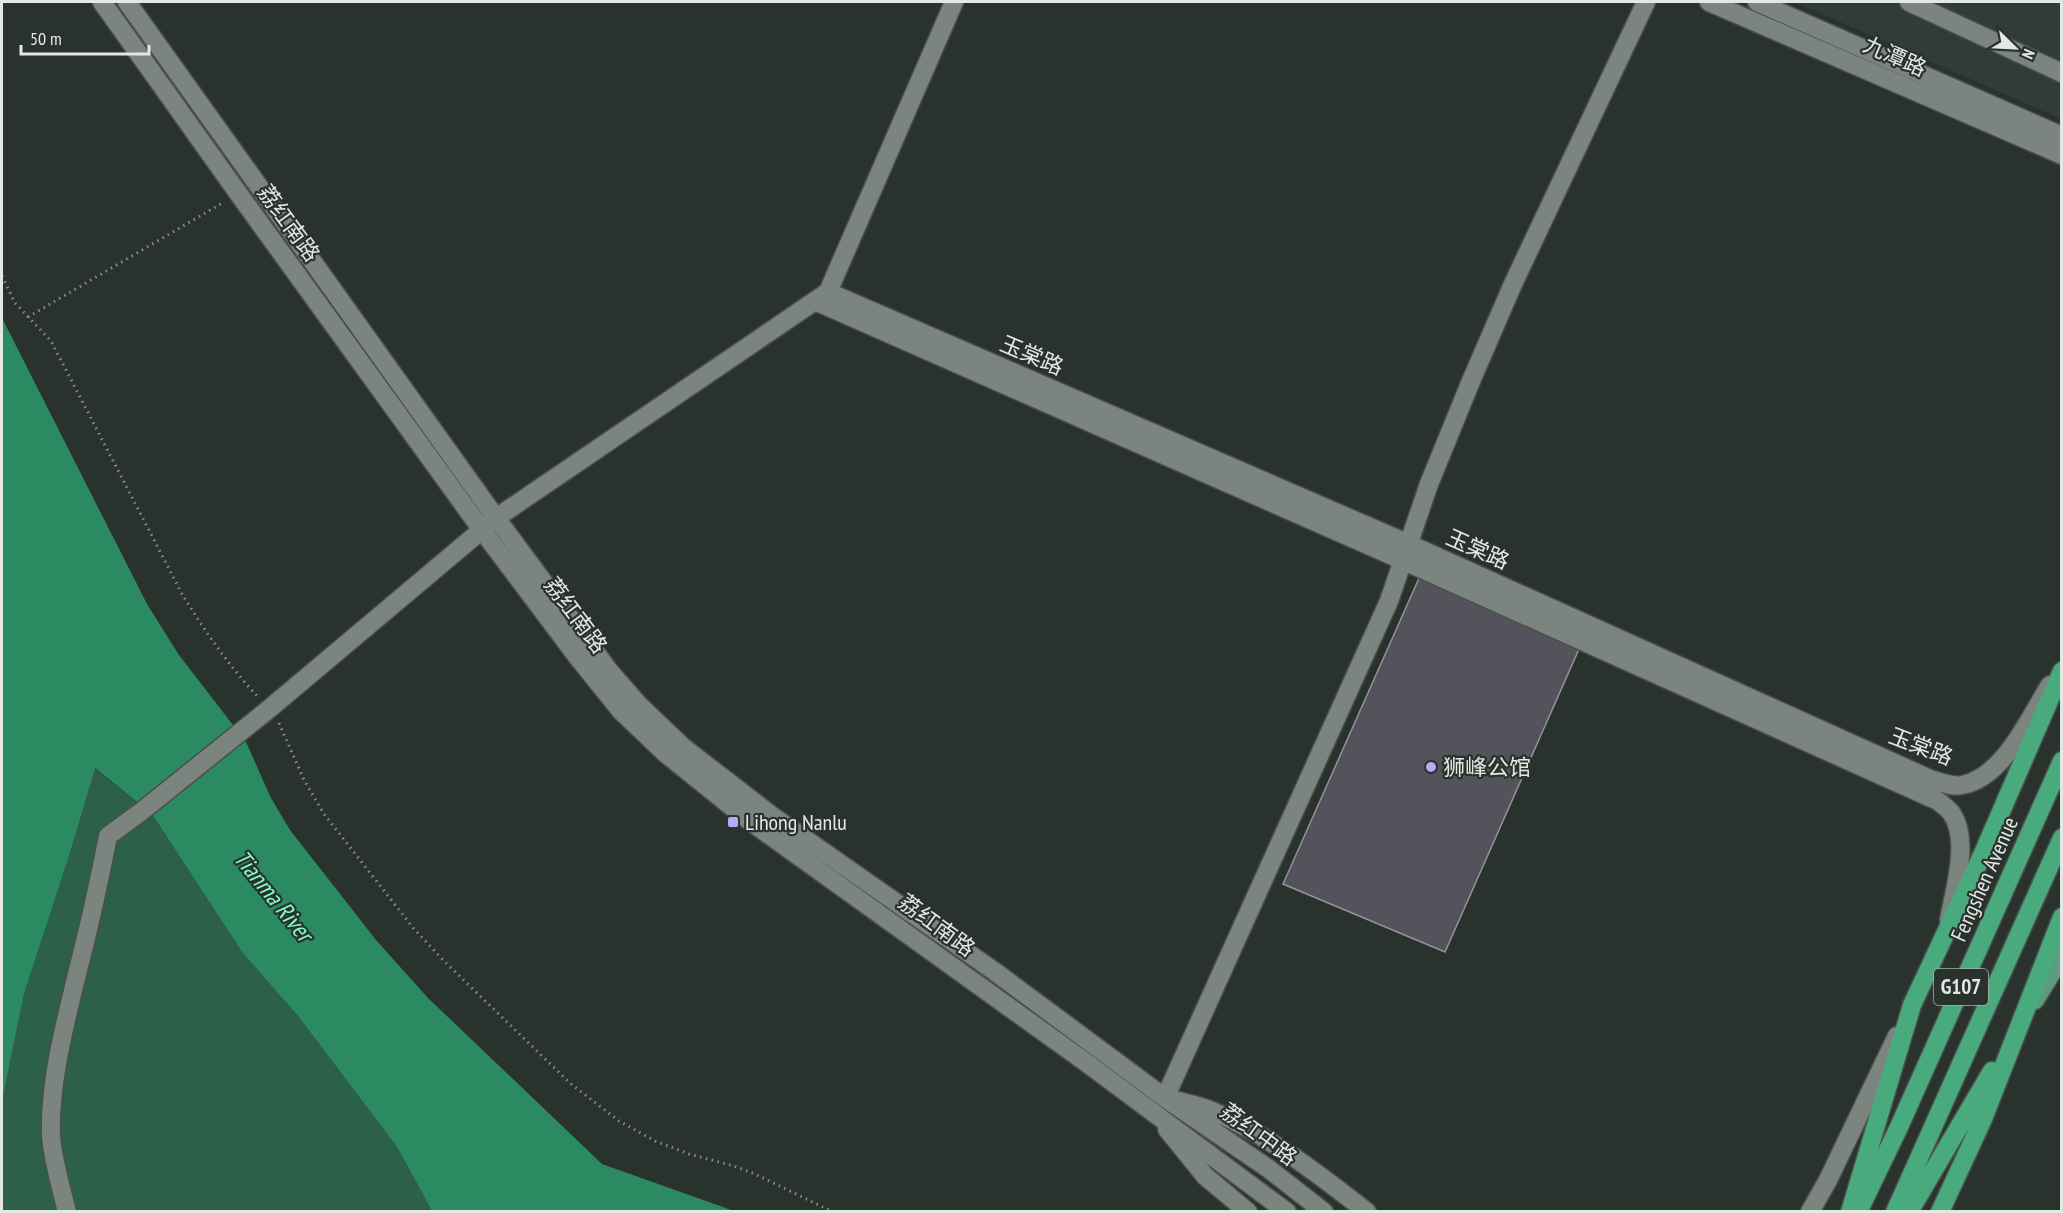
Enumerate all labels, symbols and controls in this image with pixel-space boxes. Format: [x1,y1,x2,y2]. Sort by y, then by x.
scale bar [21,18,148,56]
north arrow [1985,18,2045,78]
text: 50 m [30,27,62,50]
street label: 九潭路 [1859,30,1931,82]
text: N [2018,46,2040,62]
street label: 荔红南路 [252,179,326,267]
street label: 玉棠路 [996,329,1068,381]
street label: 玉棠路 [1442,523,1514,575]
street label: 荔红南路 [538,571,614,659]
street label: 玉棠路 [1885,721,1957,771]
place label: 狮峰公馆 [1443,753,1531,781]
marker: 狮峰公馆 [1424,760,1438,774]
place label: Lihong Nanlu [745,808,847,836]
street label: Fengshen Avenue [1944,813,2024,945]
marker: Lihong Nanlu [726,815,740,829]
water label: Tianma River [227,844,322,950]
street label: 荔红南路 [893,888,981,962]
road number: G107 [1934,969,1988,1005]
street label: 荔红中路 [1215,1097,1303,1171]

